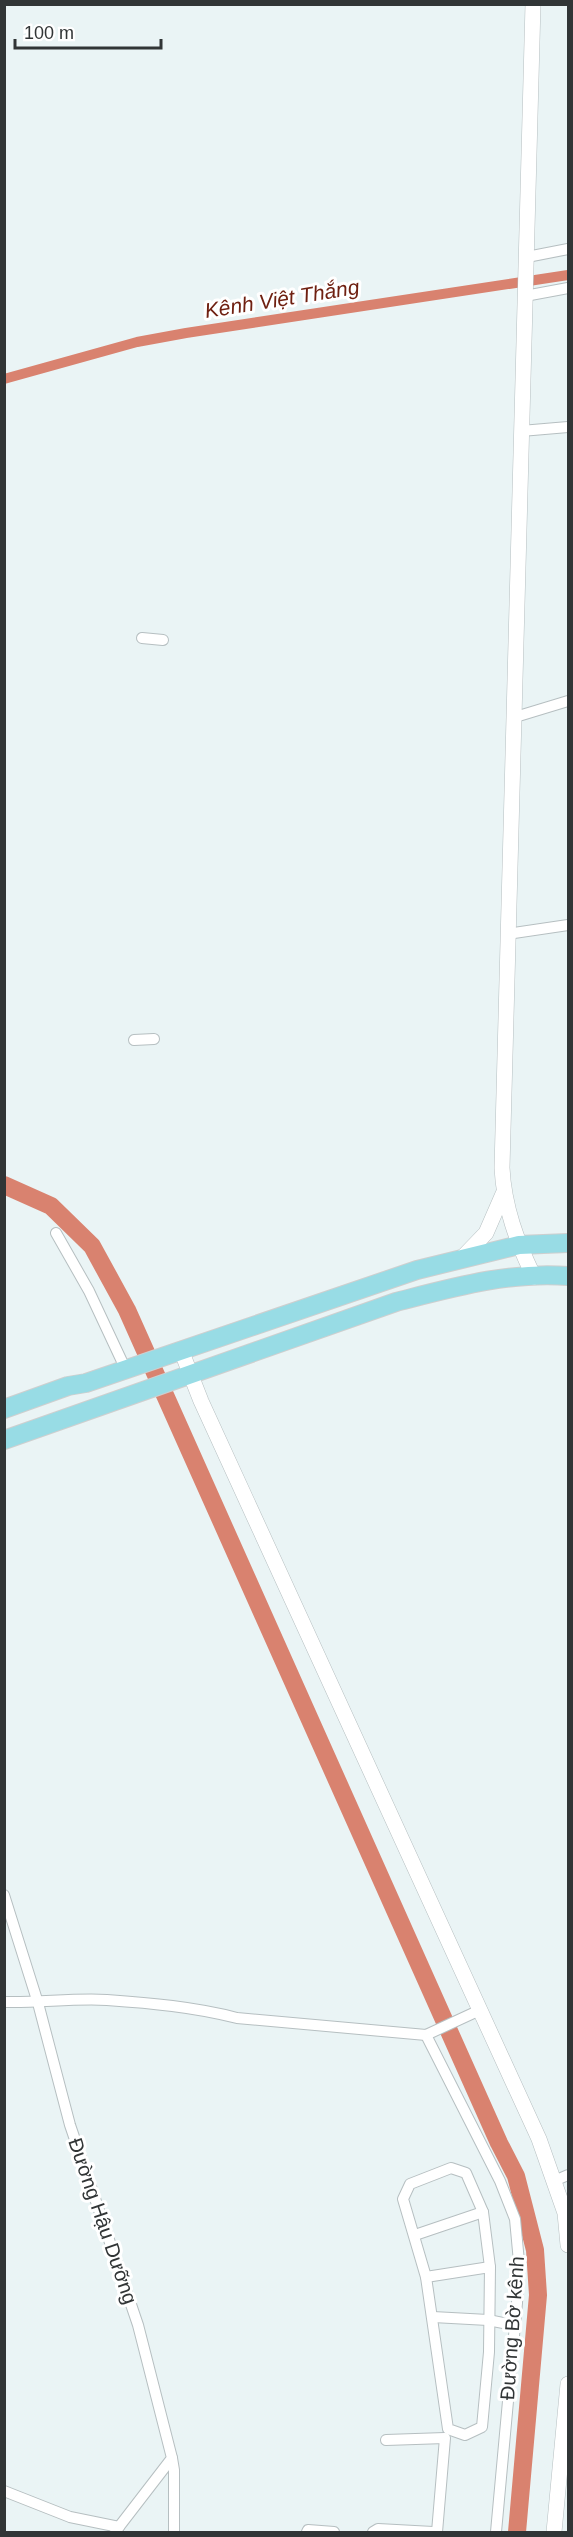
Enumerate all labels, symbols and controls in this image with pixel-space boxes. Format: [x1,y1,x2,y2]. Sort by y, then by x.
scale bar [15,12,160,50]
text: 100 m [24,23,74,43]
water label: Kênh Việt Thắng [203,275,361,322]
street label: Đường Hậu Dưỡng [64,2135,142,2307]
street label: Đường Bờ kênh [496,2255,528,2401]

